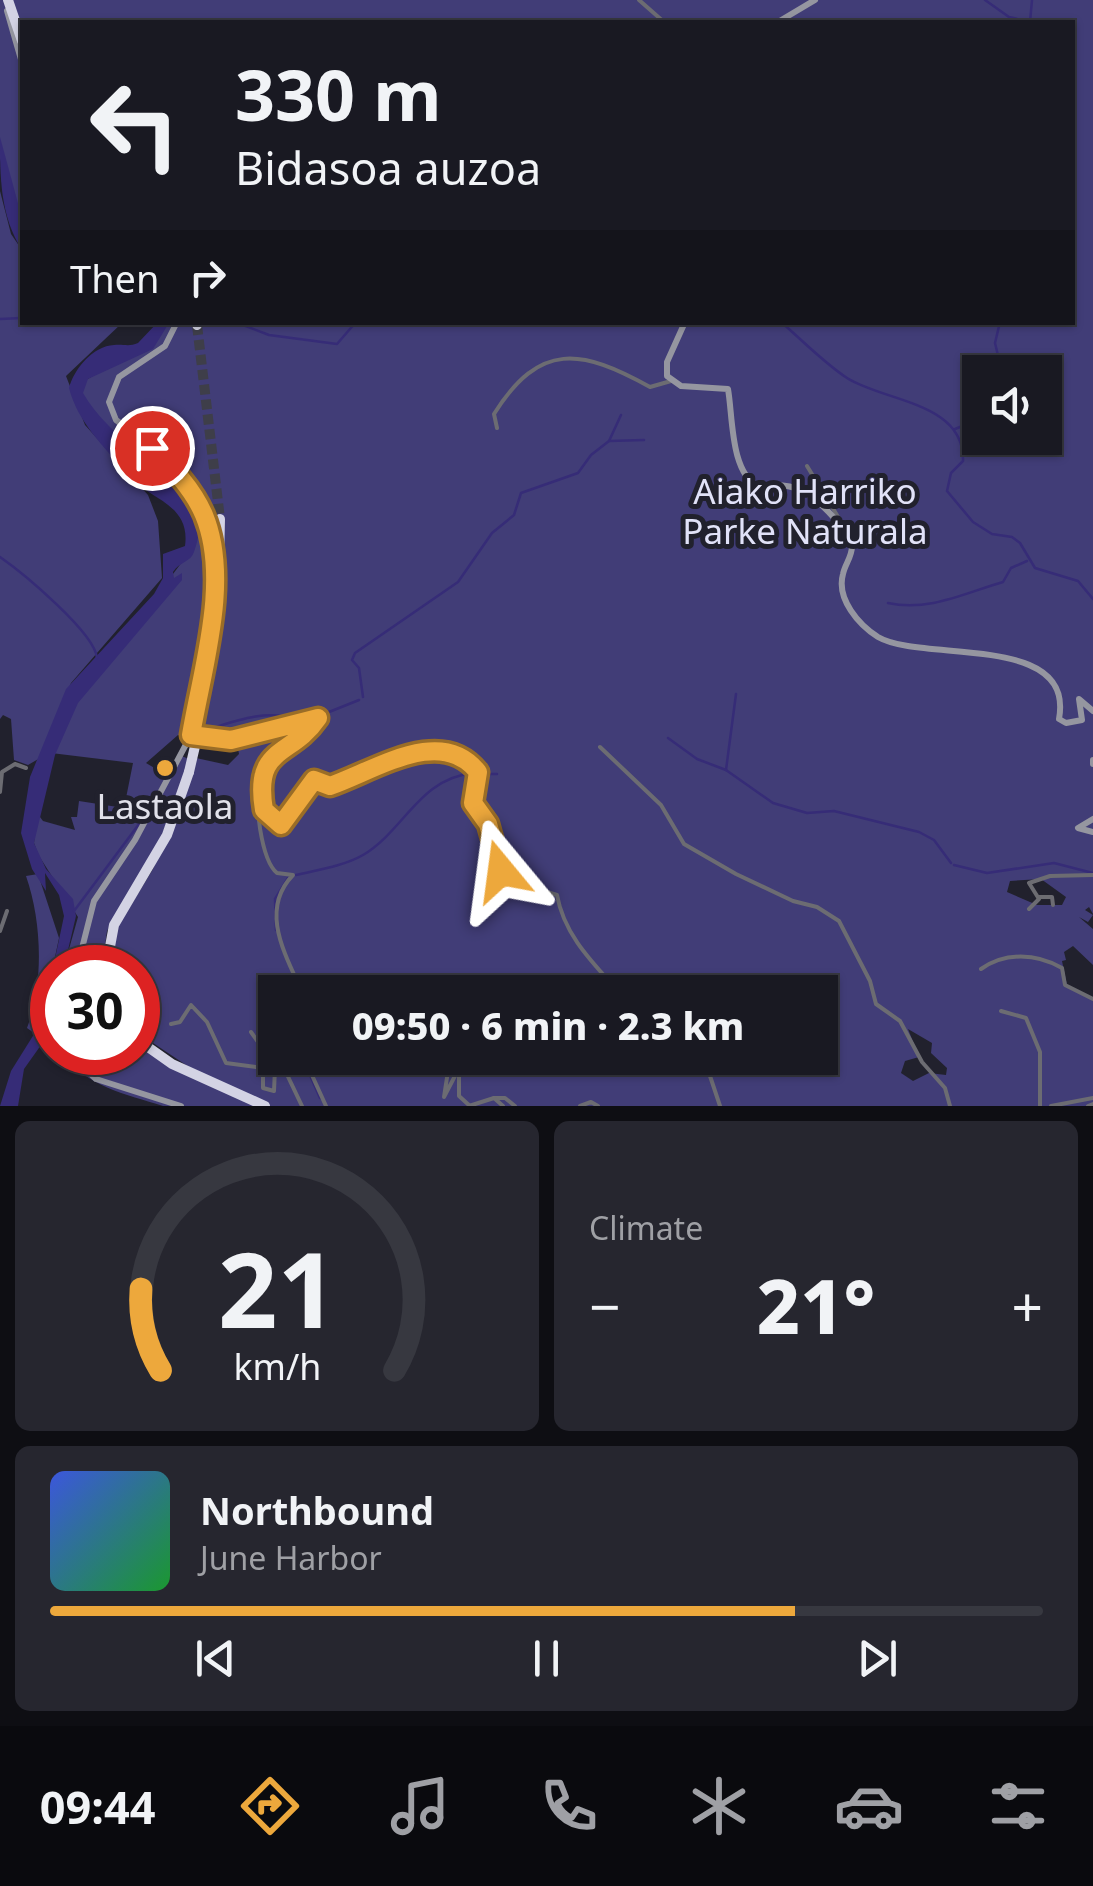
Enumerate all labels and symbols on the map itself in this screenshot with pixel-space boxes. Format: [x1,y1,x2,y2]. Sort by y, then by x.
pin [110,406,195,491]
park label: Aiako Harriko Parke Naturala [682,467,928,554]
marker: Lastaola [154,757,176,779]
place label: Lastaola [97,782,233,829]
position arrow [449,819,553,923]
speed limit sign: 30 [30,945,160,1075]

